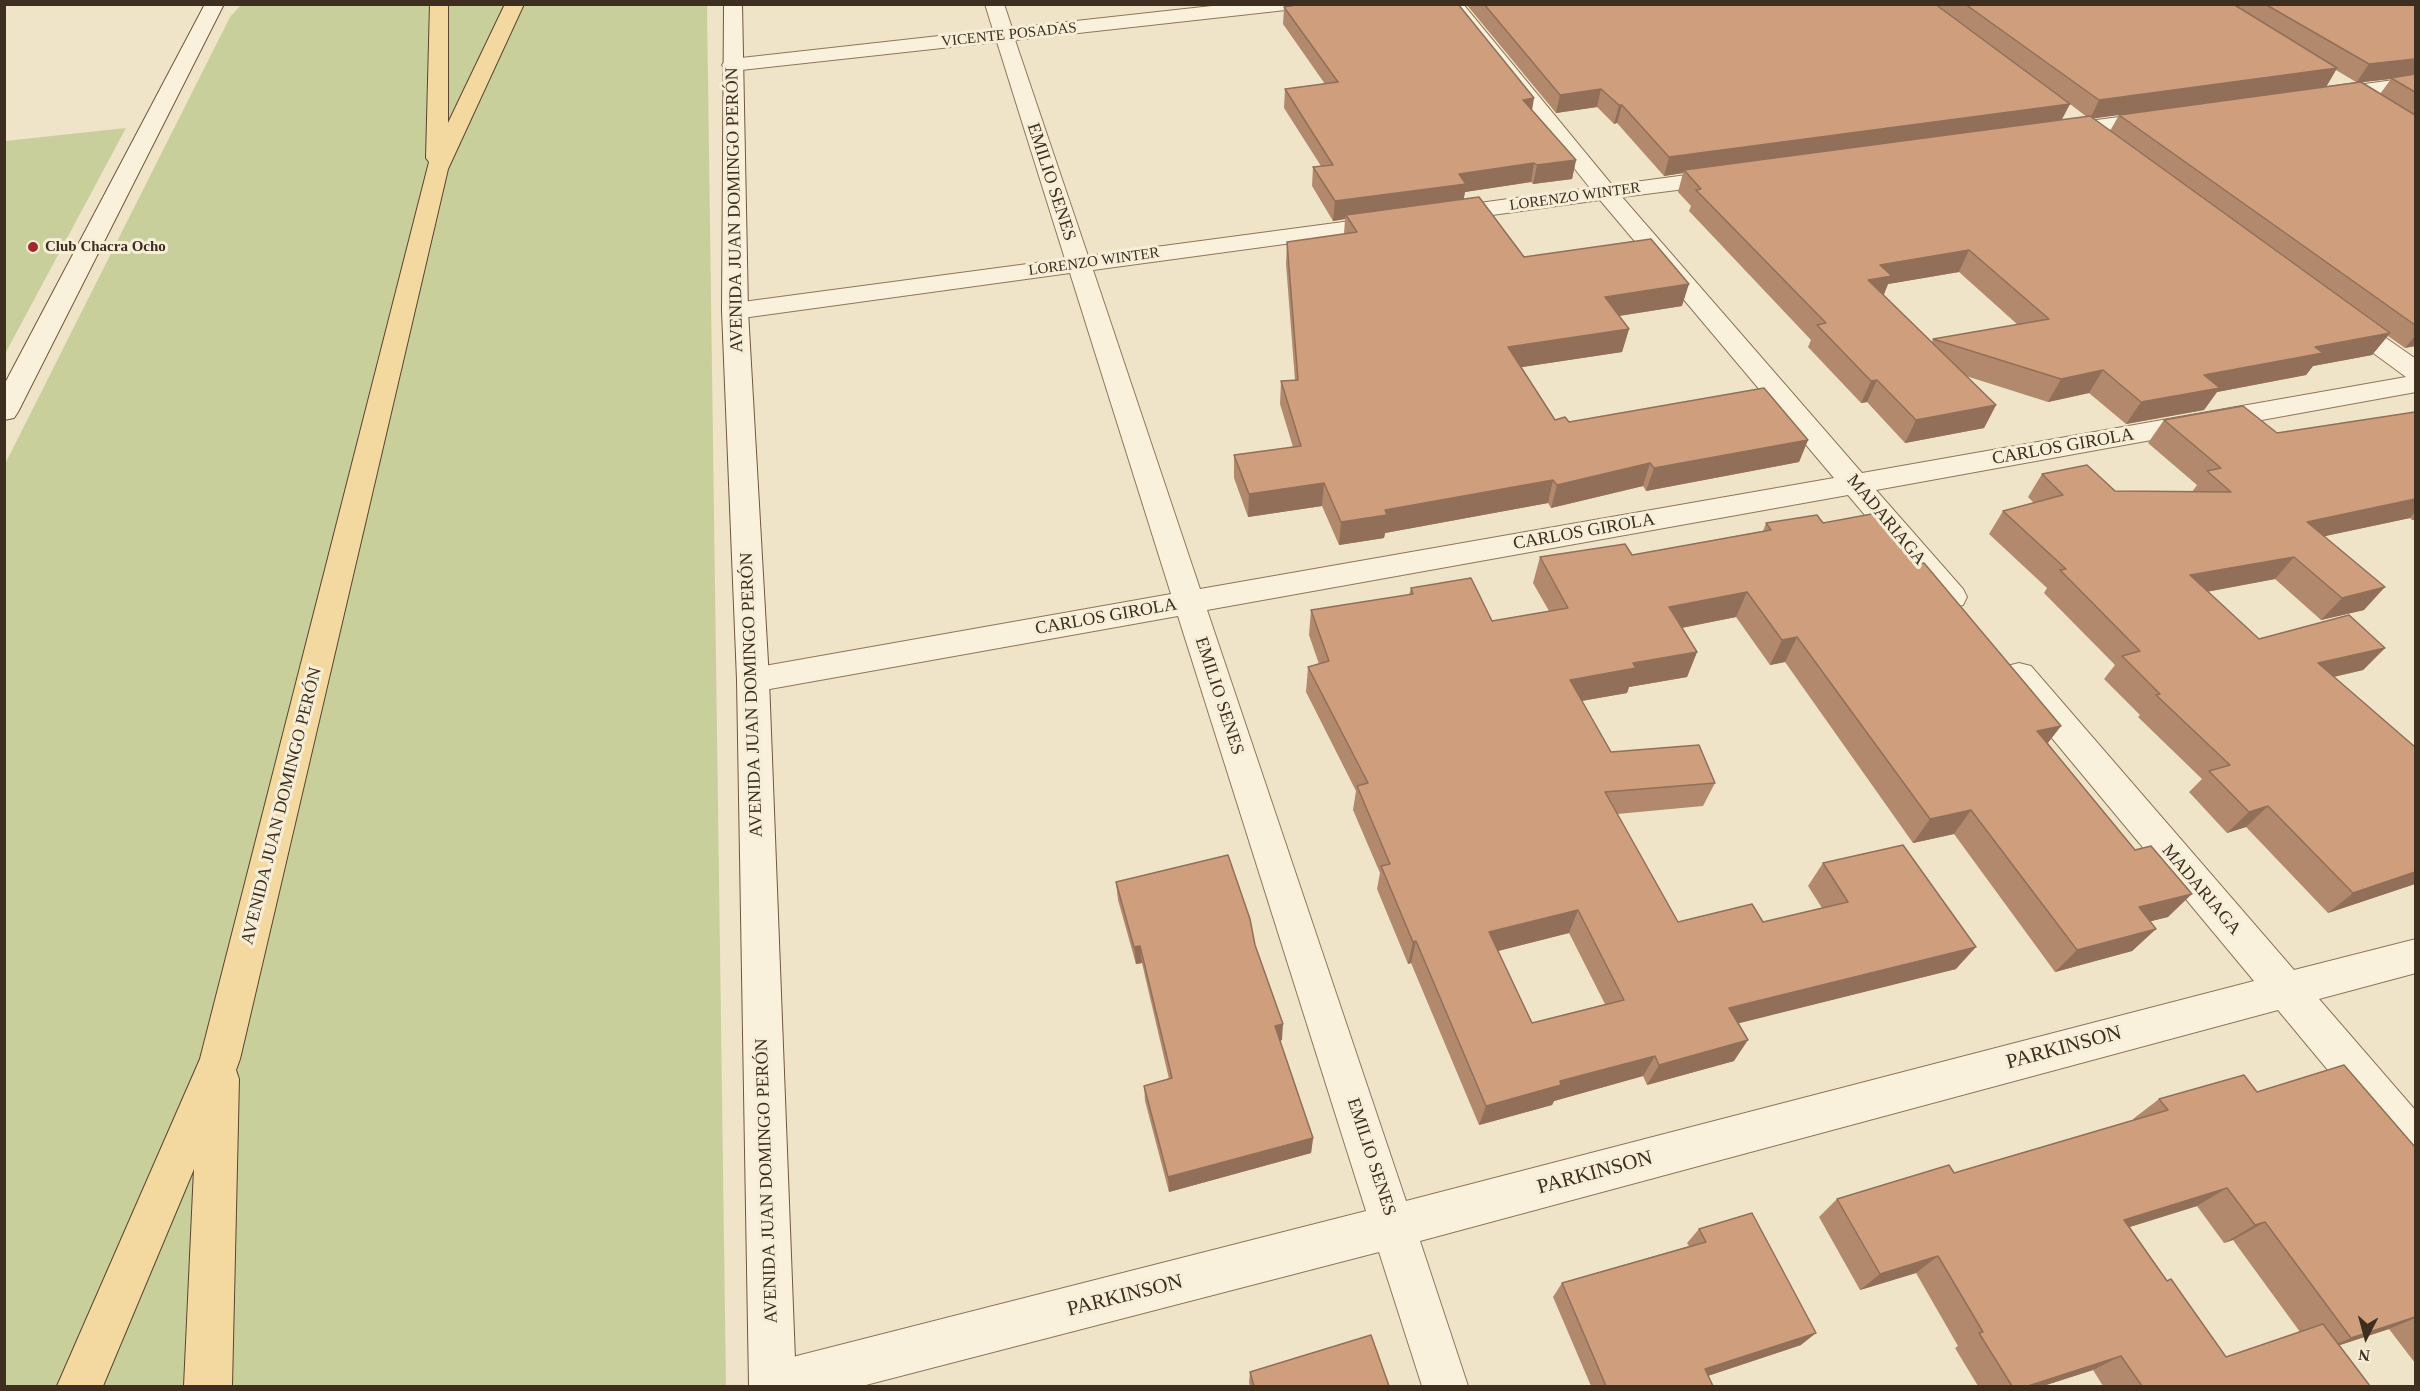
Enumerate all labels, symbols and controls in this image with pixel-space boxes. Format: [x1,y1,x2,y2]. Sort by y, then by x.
street label: VICENTE POSADAS [940,19,1078,51]
street label: AVENIDA JUAN DOMINGO PERÓN [722,67,748,353]
street label: EMILIO SENES [1022,120,1080,244]
street label: LORENZO WINTER [1508,179,1642,215]
place label: Club Chacra Ocho [45,238,166,256]
marker: Club Chacra Ocho [26,240,40,254]
street label: LORENZO WINTER [1027,244,1161,280]
street label: CARLOS GIROLA [1990,424,2136,470]
street label: MADARIAGA [1842,470,1930,570]
street label: CARLOS GIROLA [1511,509,1657,555]
street label: AVENIDA JUAN DOMINGO PERÓN [736,552,768,838]
street label: CARLOS GIROLA [1033,594,1179,640]
street label: EMILIO SENES [1190,634,1248,758]
street label: AVENIDA JUAN DOMINGO PERÓN [237,665,327,947]
street label: MADARIAGA [2157,840,2245,940]
street label: PARKINSON [2004,1021,2124,1075]
street label: AVENIDA JUAN DOMINGO PERÓN [751,1038,783,1324]
street label: EMILIO SENES [1342,1095,1400,1219]
street label: PARKINSON [1535,1146,1655,1200]
street label: PARKINSON [1065,1269,1185,1323]
north arrow [2336,1307,2396,1367]
text: N [2357,1346,2371,1364]

